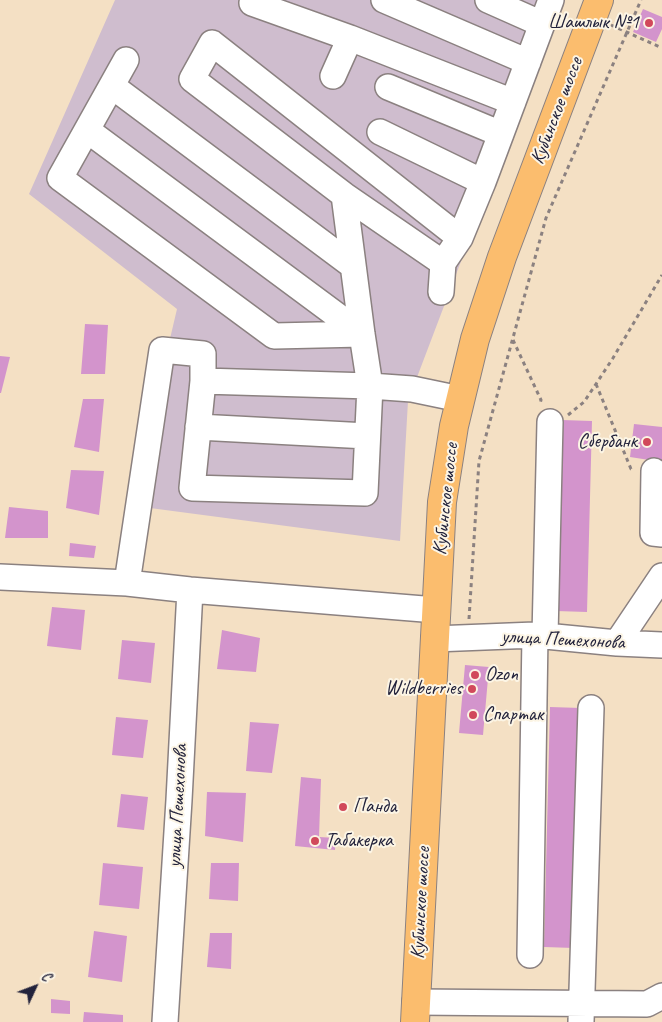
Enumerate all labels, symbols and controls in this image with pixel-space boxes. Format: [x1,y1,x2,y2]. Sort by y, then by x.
place label: Шашлык №1 [548,11,639,35]
marker: Шашлык №1 [643,17,655,29]
street label: Кубинское шоссе [526,54,588,168]
place label: Сбербанк [578,430,637,454]
marker: Сбербанк [641,436,653,448]
street label: Кубинское шоссе [428,442,464,556]
street label: улица Пешехонова [501,625,625,655]
place label: Ozon [485,663,518,687]
marker: Ozon [469,669,481,681]
place label: Wildberries [385,677,462,701]
marker: Wildberries [466,683,478,695]
place label: Спартак [483,703,543,727]
marker: Спартак [467,709,479,721]
street label: улица Пешехонова [163,744,193,868]
place label: Панда [353,795,396,819]
marker: Панда [337,801,349,813]
place label: Табакерка [325,829,393,853]
marker: Табакерка [309,835,321,847]
street label: Кубинское шоссе [406,846,436,960]
north arrow [10,962,60,1012]
text: С [38,968,55,985]

